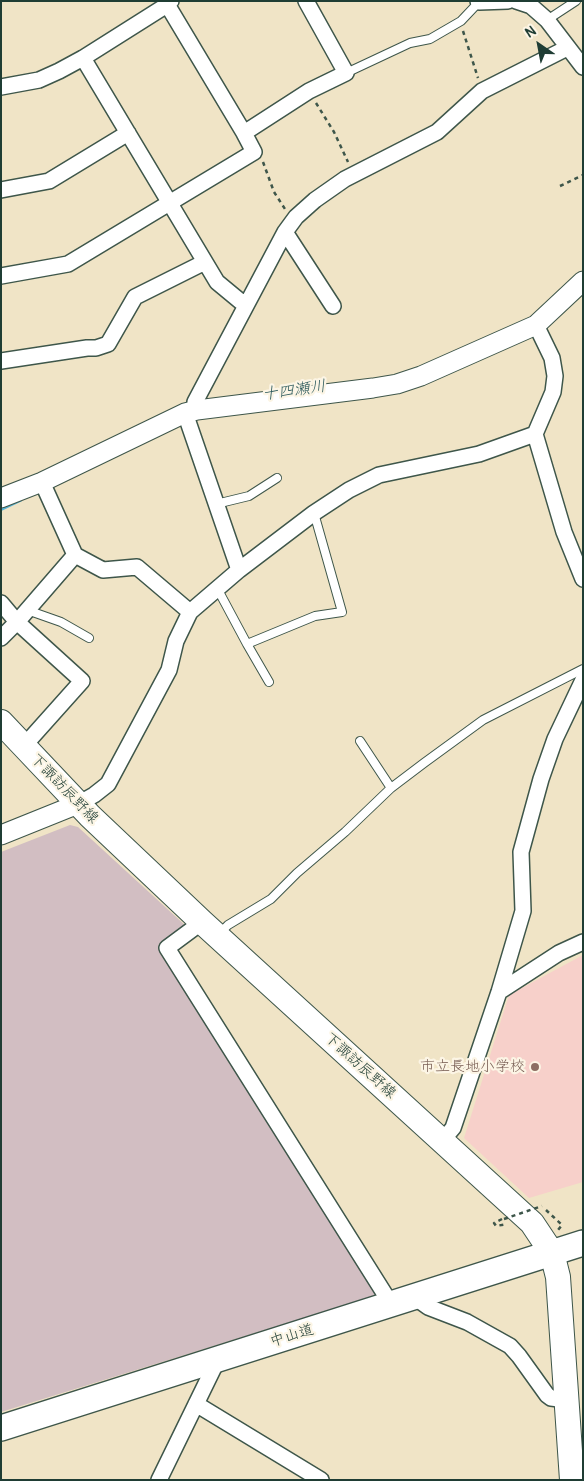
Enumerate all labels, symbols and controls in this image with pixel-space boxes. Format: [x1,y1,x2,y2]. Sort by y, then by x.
north arrow [514,20,564,70]
text: N [522,22,539,42]
water label: 十四瀬川 [261,377,327,405]
street label: 下諏訪辰野線 [26,750,102,828]
street label: 下諏訪辰野線 [321,1029,399,1103]
place label: 市立長地小学校 [420,1058,525,1076]
marker: 市立長地小学校 [529,1061,541,1073]
street label: 中山道 [268,1321,316,1351]

